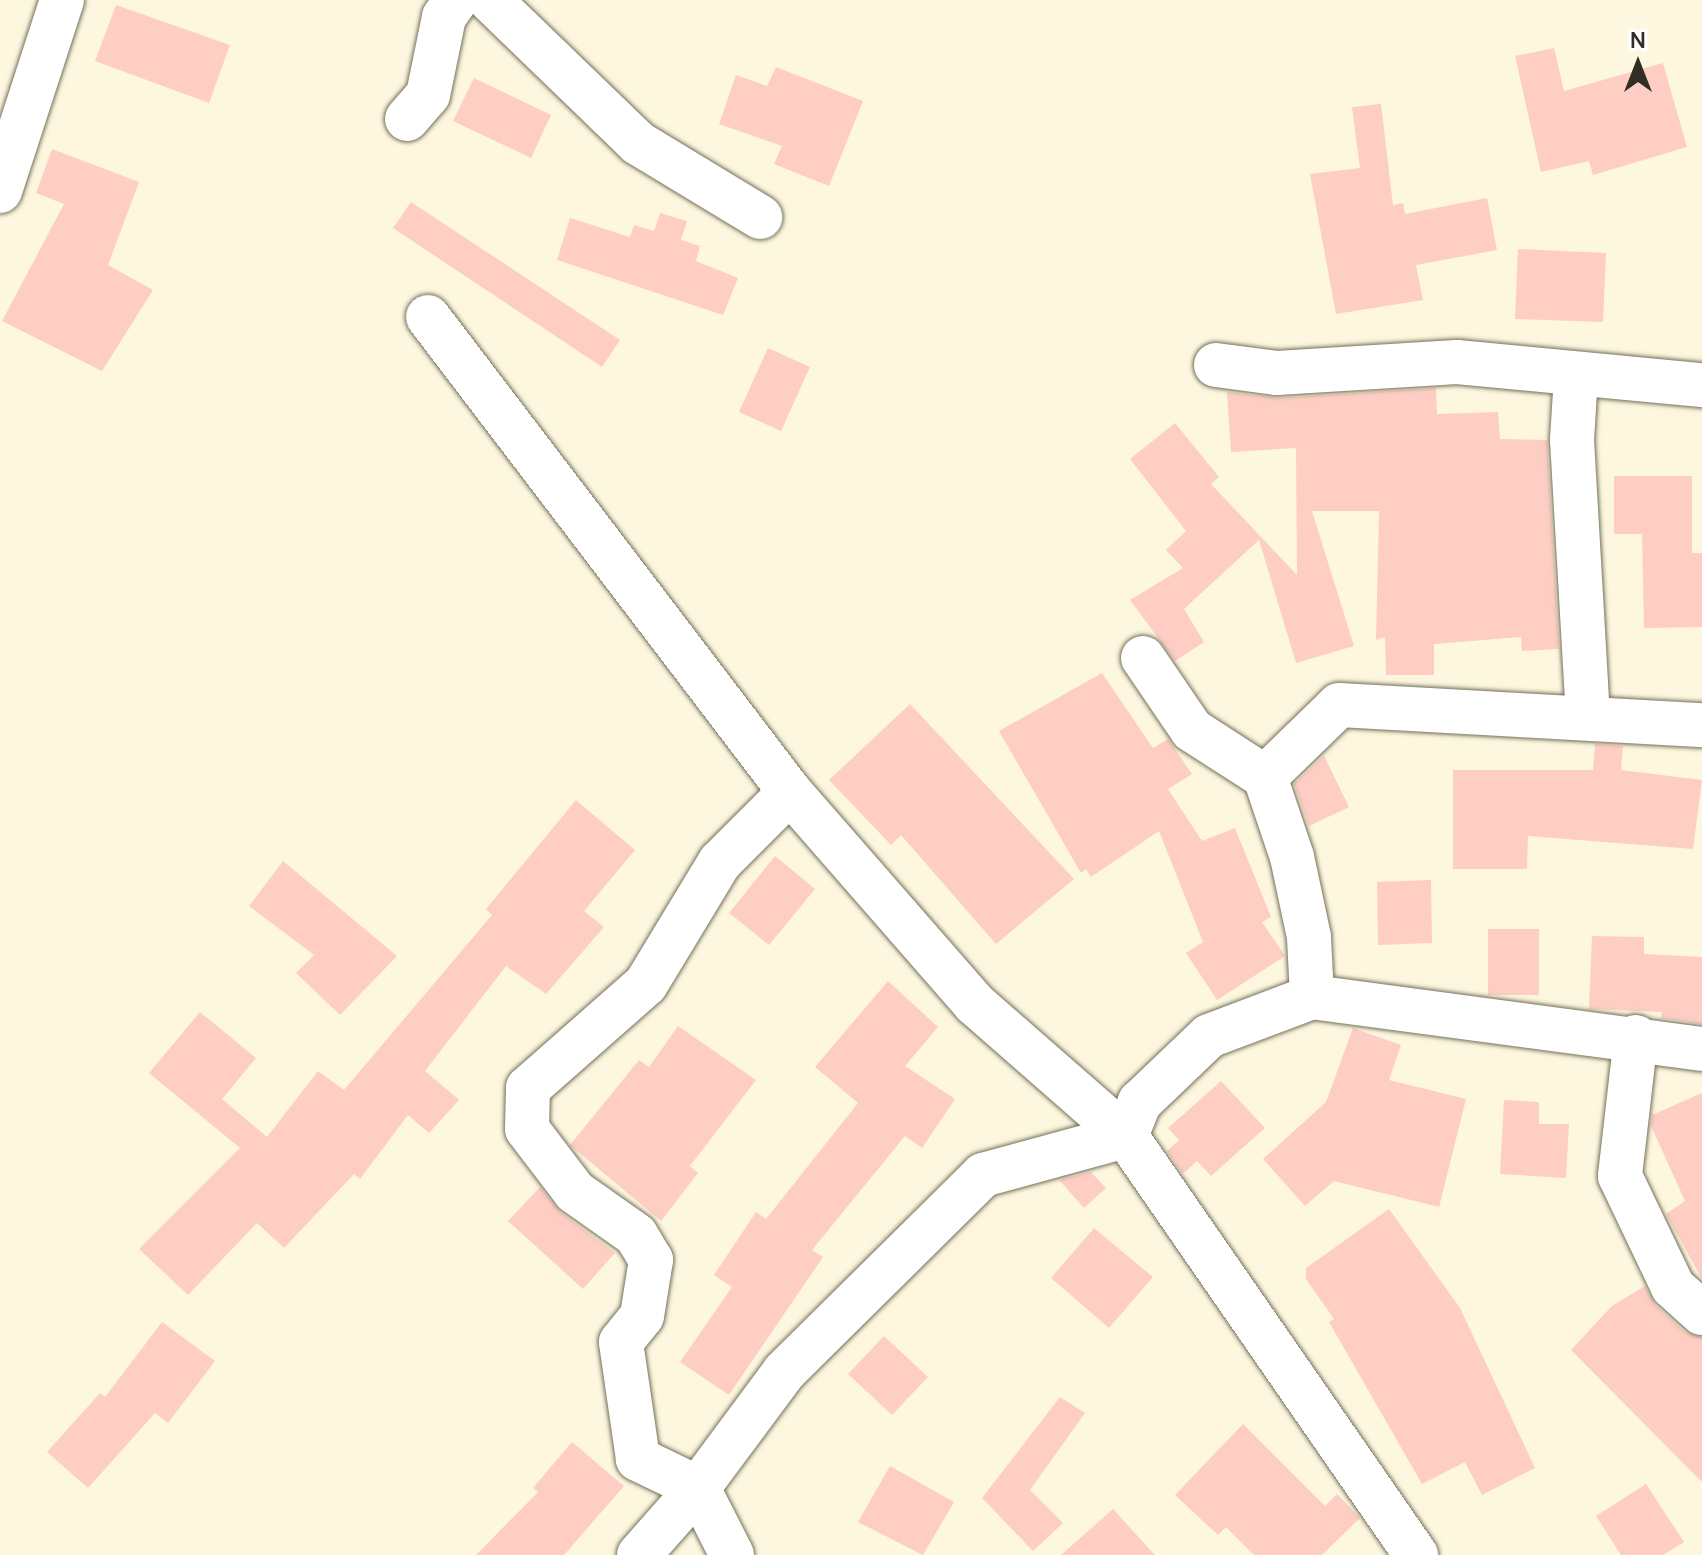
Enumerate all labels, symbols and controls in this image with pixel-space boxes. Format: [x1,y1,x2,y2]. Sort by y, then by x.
north arrow [1598,24,1678,104]
text: N [1630,25,1646,55]

